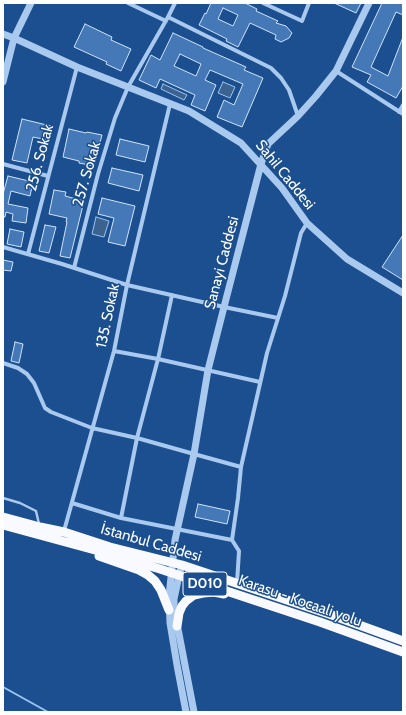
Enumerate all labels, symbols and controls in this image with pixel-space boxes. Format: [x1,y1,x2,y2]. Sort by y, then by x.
street label: 256. Sokak [22,123,58,193]
street label: Sahil Caddesi [251,137,319,213]
street label: 257. Sokak [69,139,105,209]
street label: Sanayi Caddesi [201,215,243,311]
street label: 135. Sokak [92,282,124,350]
street label: İstanbul Caddesi [99,520,203,566]
street label: Karasu - Kocaali yolu [236,571,364,631]
road number: D010 [183,572,227,596]

